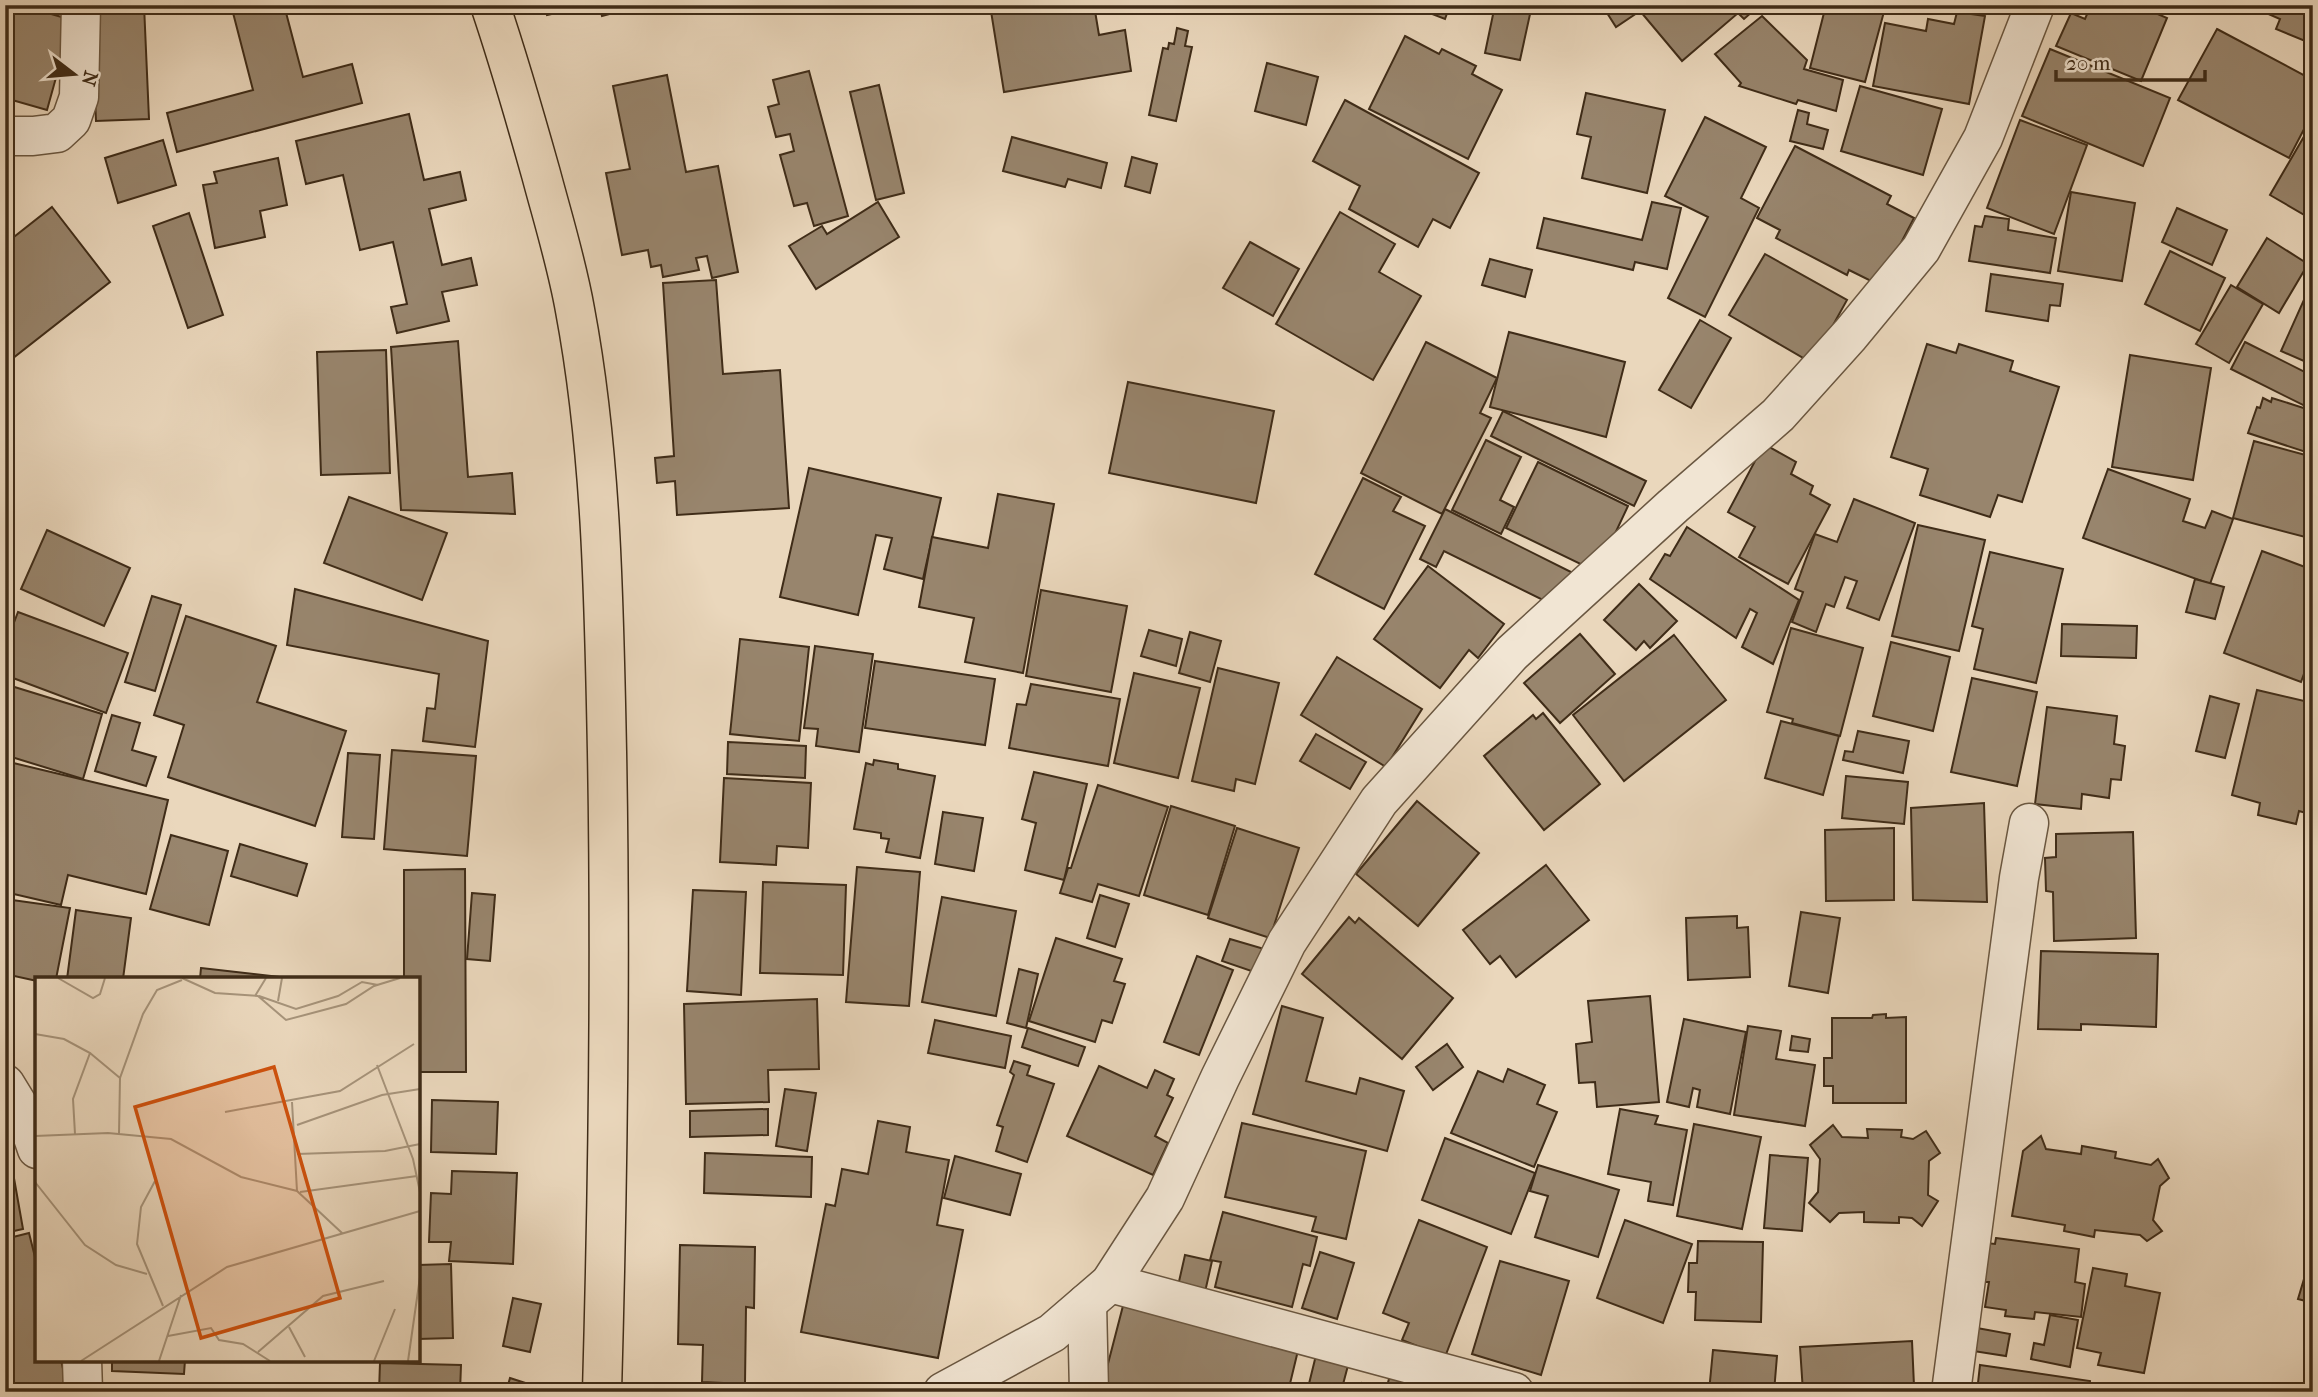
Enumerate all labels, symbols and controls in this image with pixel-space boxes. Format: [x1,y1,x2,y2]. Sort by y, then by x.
north arrow [38,38,108,108]
scale bar [2056,38,2204,82]
text: 20 m [2066,51,2111,75]
text: N [77,68,102,89]
inset map [35,977,420,1362]

